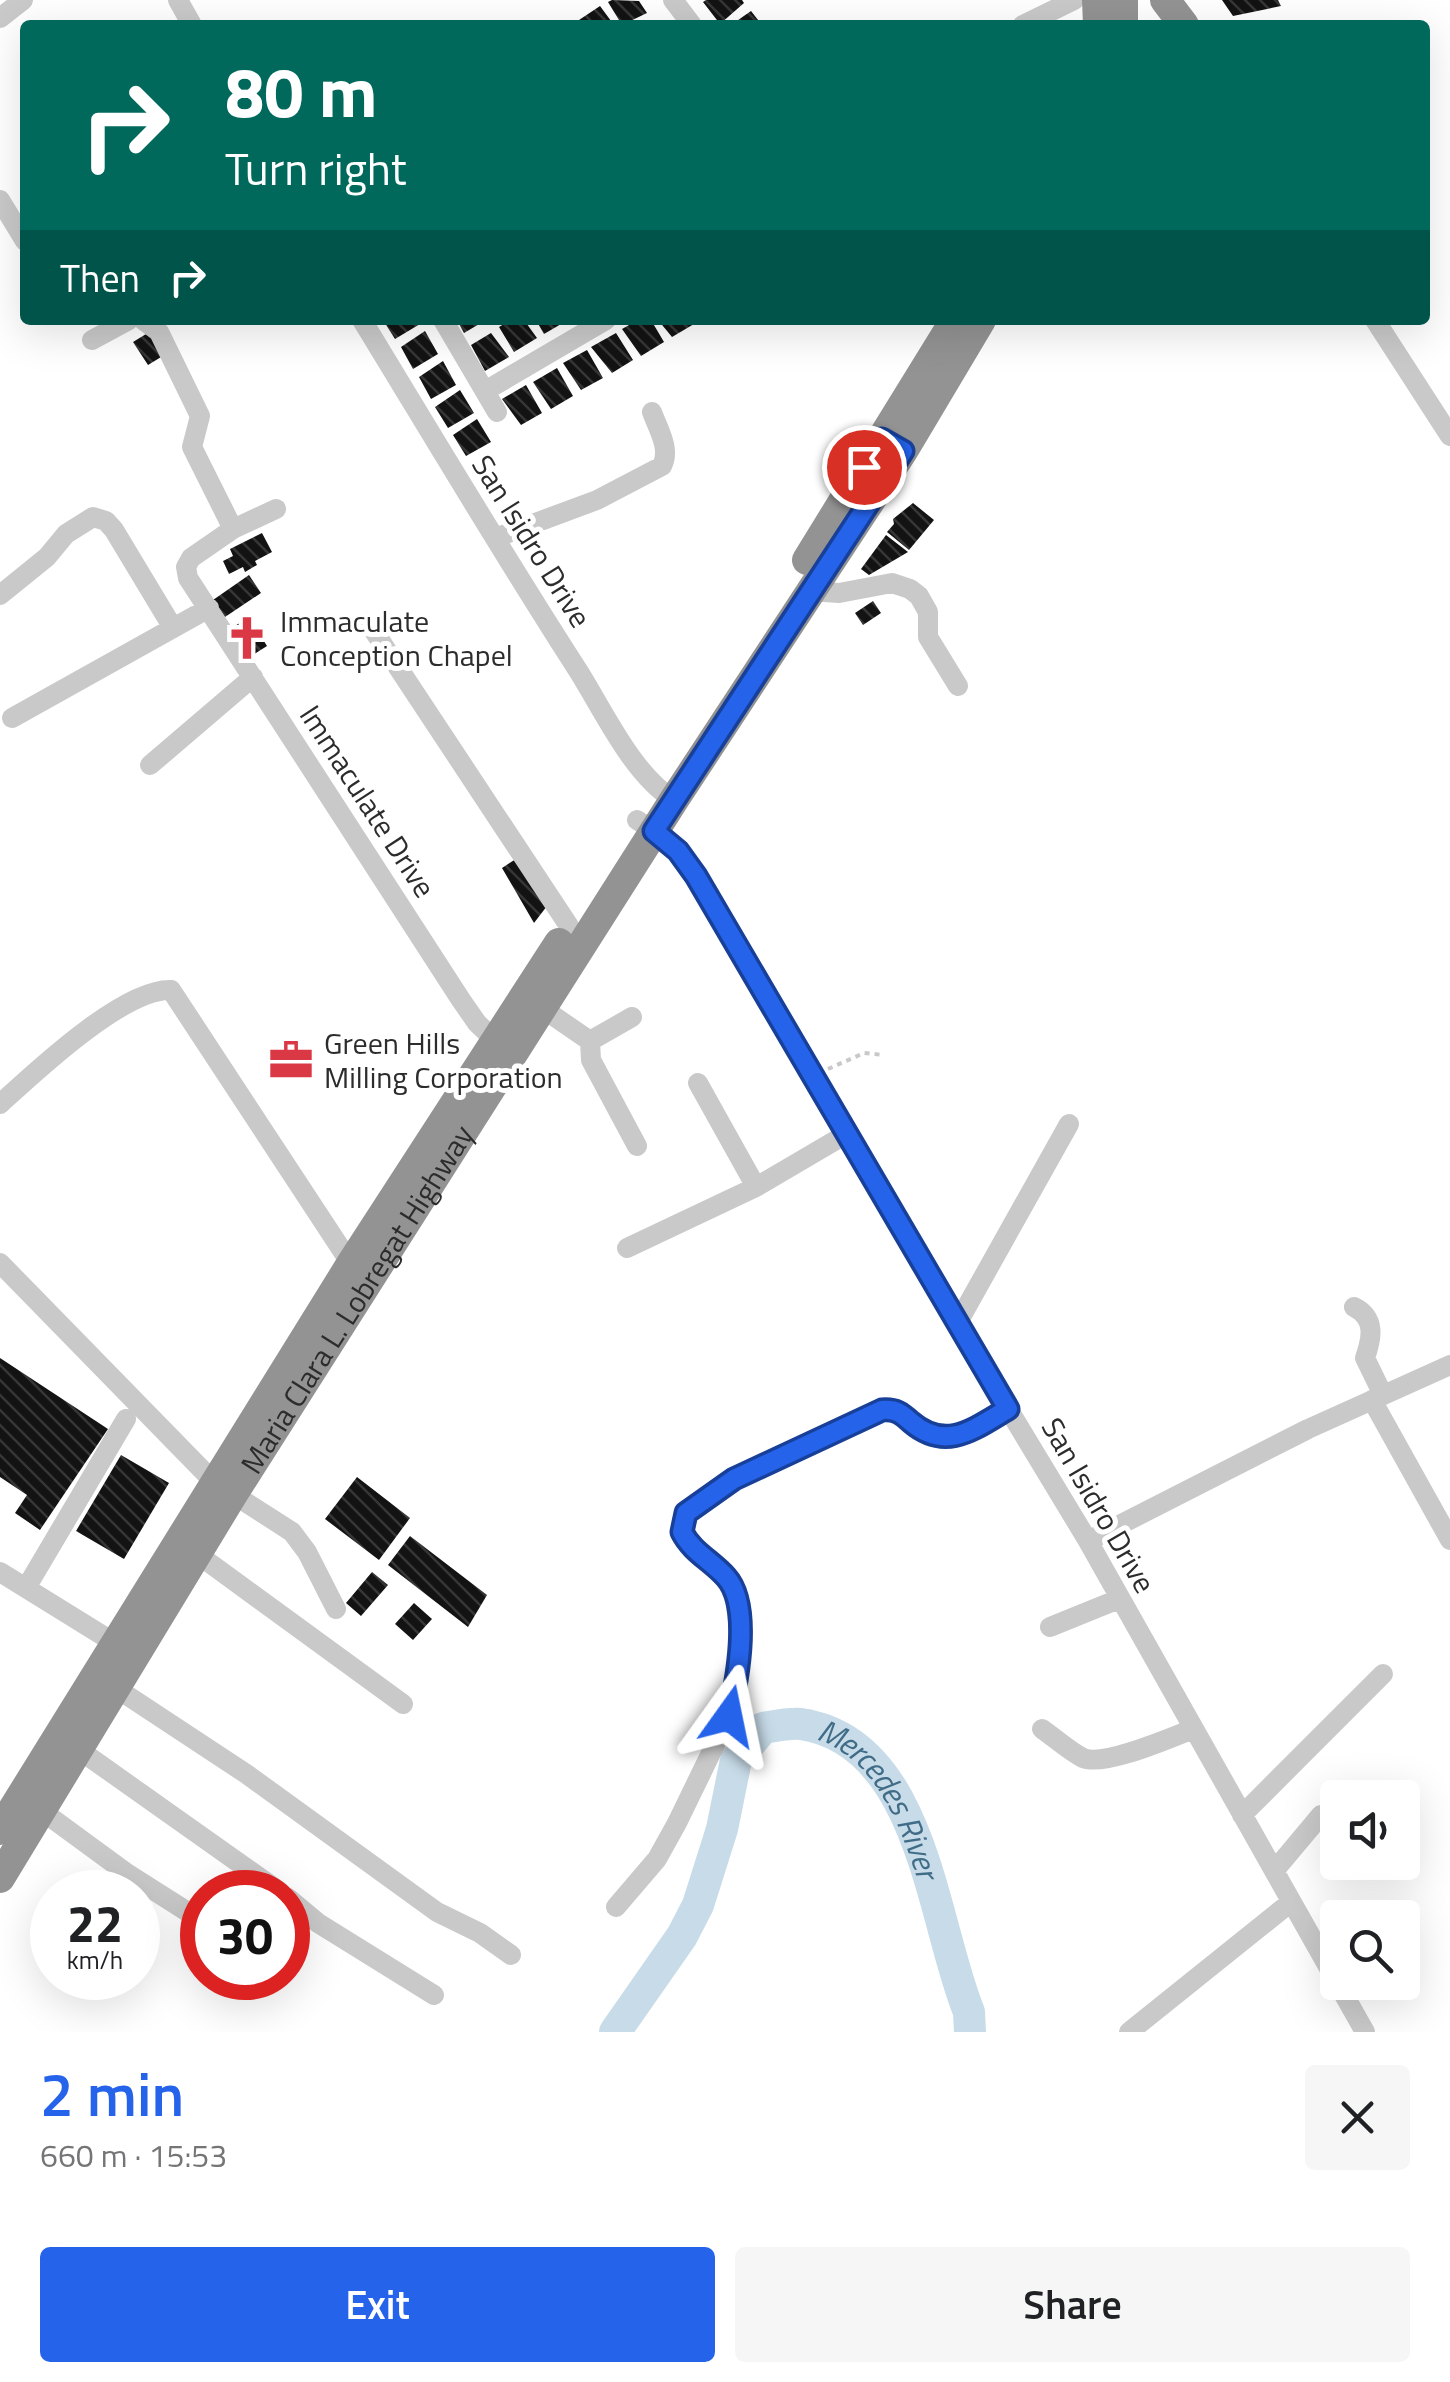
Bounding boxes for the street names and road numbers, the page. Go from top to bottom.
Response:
street label: San Isidro Drive [461,446,603,636]
street label: Immaculate Drive [288,696,448,906]
street label: Maria Clara L. Lobregat Highway [229,1116,485,1483]
street label: San Isidro Drive [1030,1409,1168,1601]

